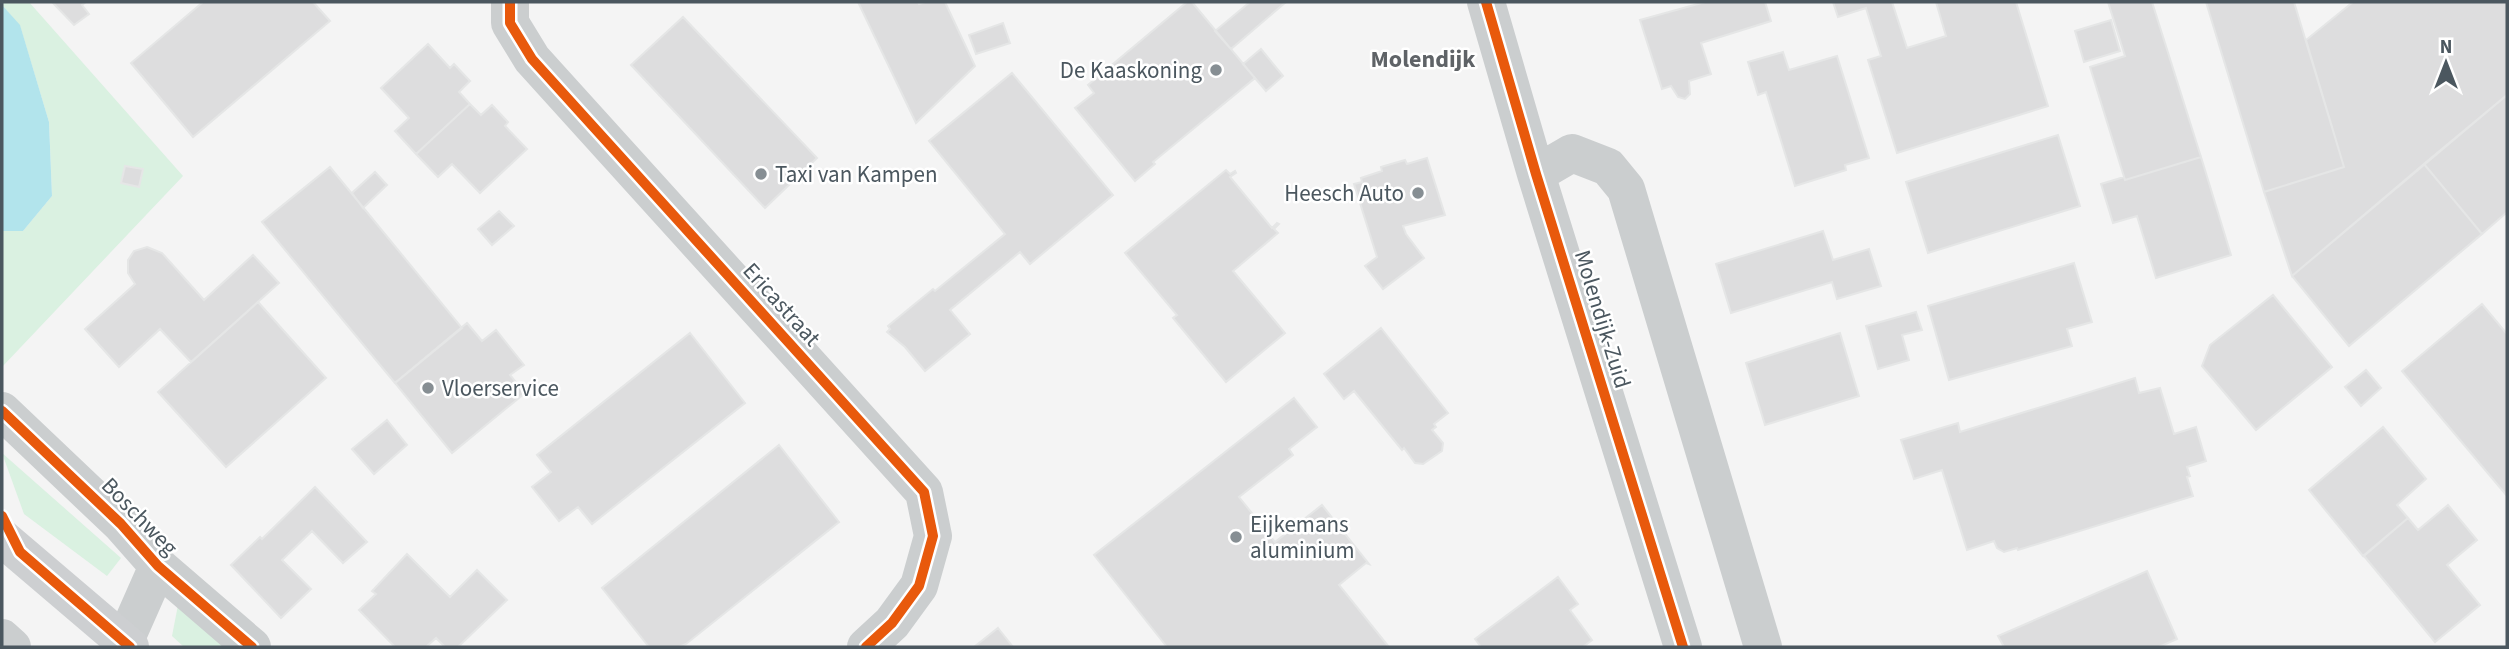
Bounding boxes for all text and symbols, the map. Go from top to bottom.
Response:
north arrow [2411,28,2481,98]
text: N [2440,34,2452,61]
district label: Molendijk [1371,42,1476,77]
place label: De Kaaskoning [1060,54,1202,87]
marker: De Kaaskoning [1208,62,1224,78]
place label: Taxi van Kampen [775,158,938,191]
marker: Taxi van Kampen [753,166,769,182]
place label: Heesch Auto [1284,177,1404,210]
marker: Heesch Auto [1410,185,1426,201]
street label: Molendijk-Zuid [1566,246,1639,392]
street label: Ericastraat [735,255,828,354]
place label: Vloerservice [442,372,559,405]
marker: Vloerservice [420,380,436,396]
street label: Boschweg [94,470,186,563]
place label: Eijkemans aluminium [1250,508,1355,567]
marker: Eijkemans aluminium [1228,529,1244,545]

